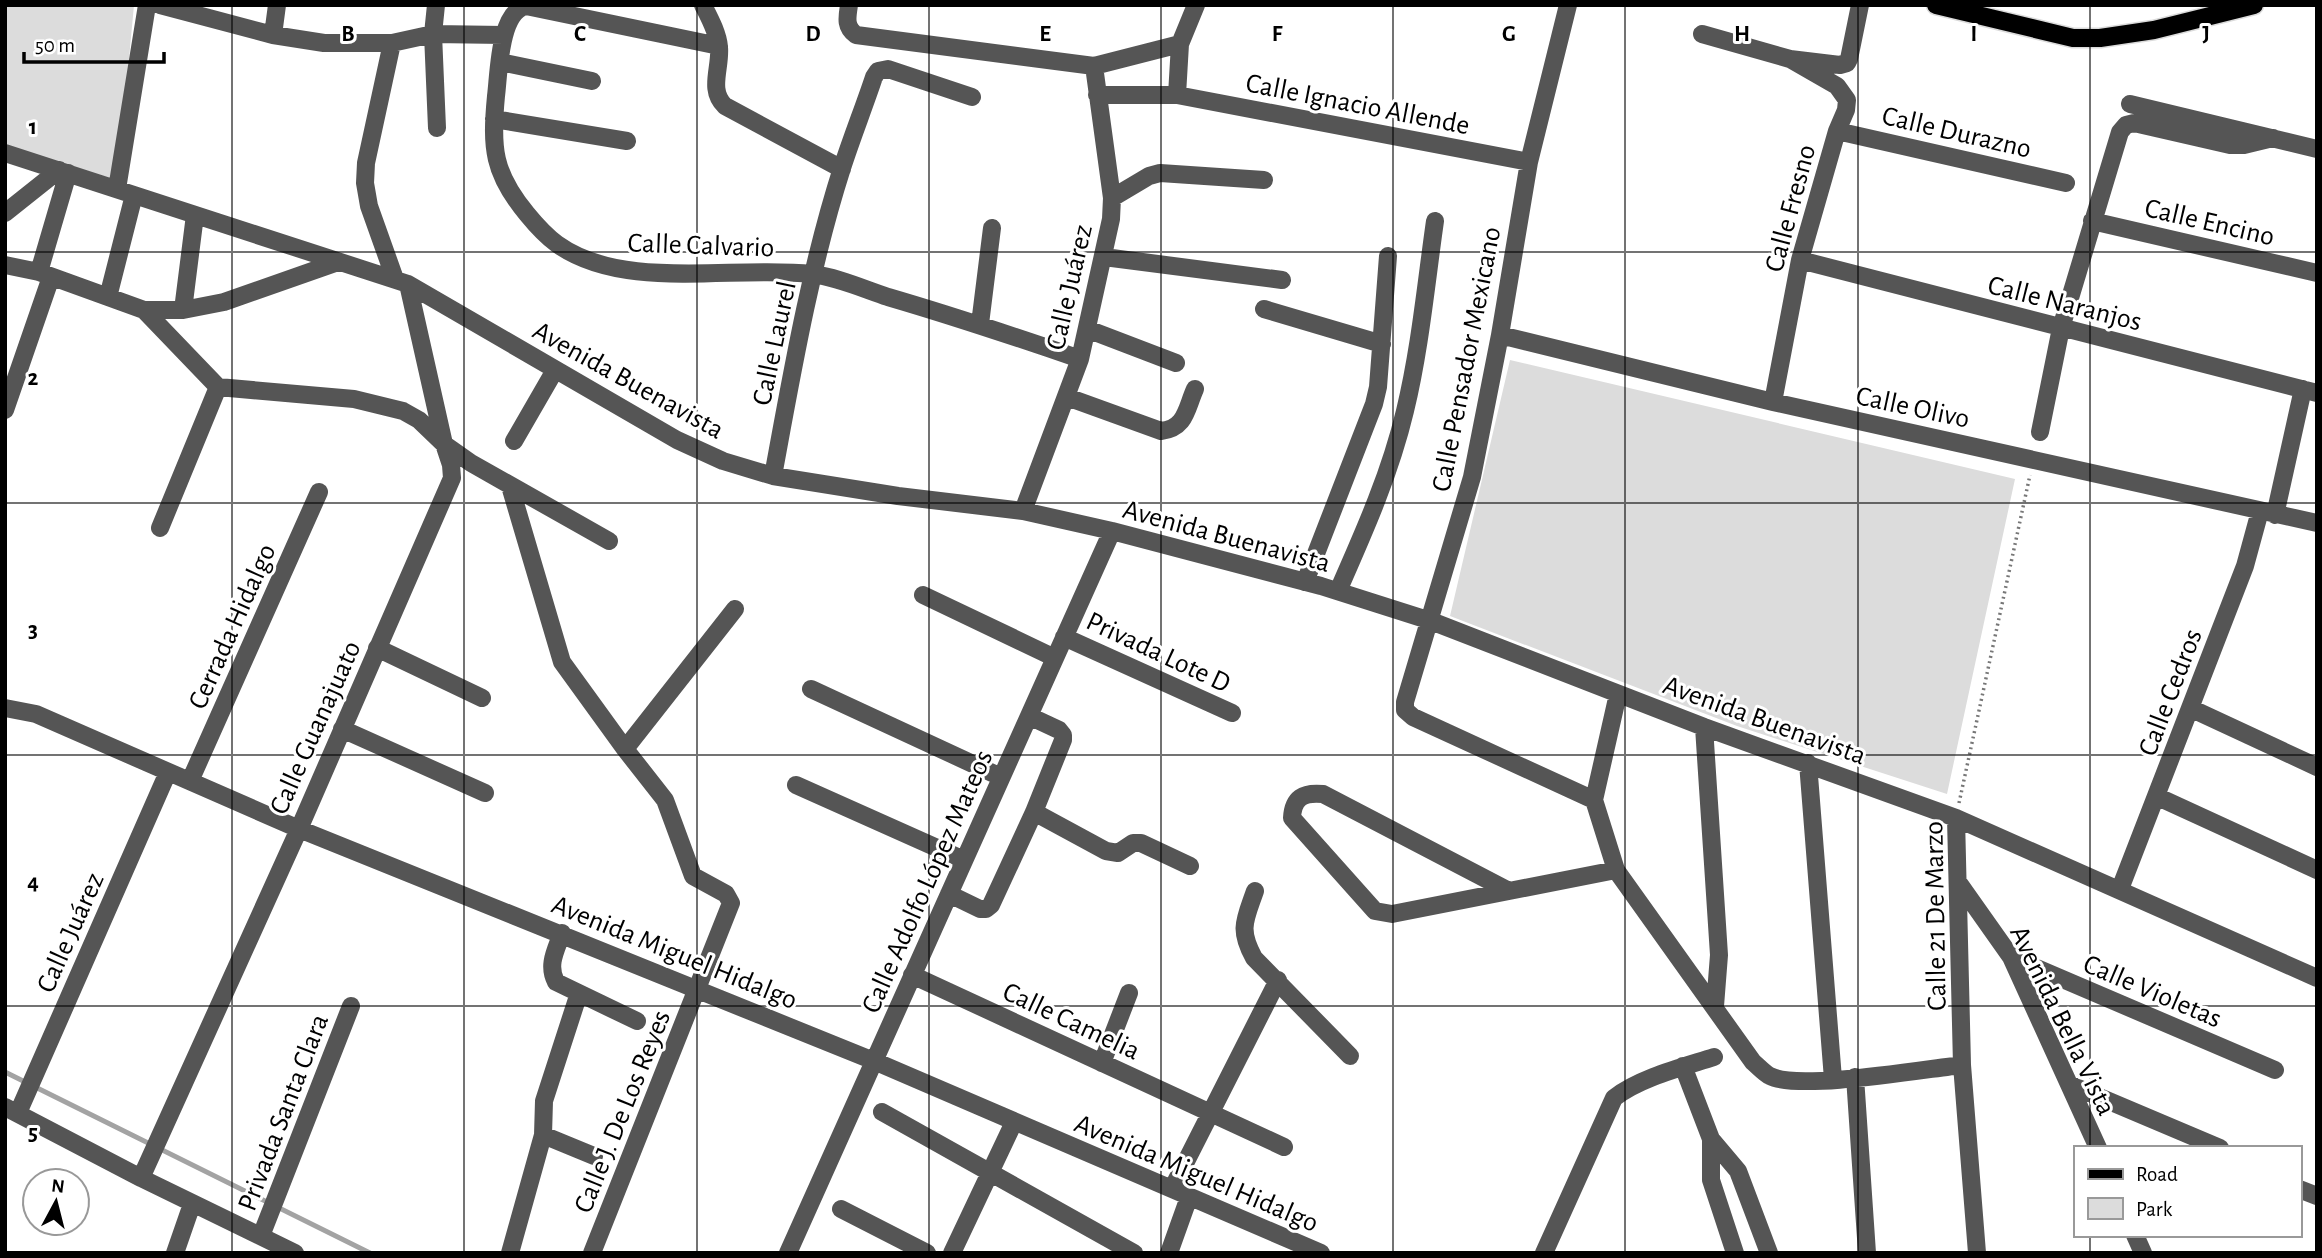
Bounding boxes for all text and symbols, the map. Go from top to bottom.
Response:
scale bar [24,21,164,65]
text: B [341,23,355,46]
text: C [574,23,586,46]
text: D [805,23,821,46]
text: E [1039,23,1051,46]
text: F [1272,23,1283,46]
text: G [1502,23,1516,46]
text: H [1734,23,1750,46]
text: I [1971,23,1977,46]
text: J [2202,23,2210,46]
text: 50 m [35,35,75,56]
street label: Calle Ignacio Allende [1243,70,1472,140]
street label: Calle Durazno [1879,102,2034,164]
text: 1 [29,116,37,139]
street label: Calle Fresno [1761,142,1821,275]
street label: Calle Encino [2142,194,2277,251]
street label: Calle Juárez [1042,222,1098,353]
street label: Calle Pensador Mexicano [1428,225,1506,494]
street label: Calle Calvario [627,229,775,263]
street label: Calle Naranjos [1985,271,2144,337]
street label: Calle Laurel [748,279,802,408]
street label: Avenida Buenavista [528,317,728,445]
text: 2 [28,367,39,390]
street label: Calle Olivo [1853,382,1972,434]
street label: Avenida Buenavista [1120,496,1333,578]
street label: Cerrada Hidalgo [184,540,282,714]
street label: Privada Lote D [1082,607,1235,698]
text: 3 [28,619,38,642]
street label: Calle Cedros [2134,625,2208,760]
street label: Calle Guanajuato [265,637,367,819]
street label: Avenida Buenavista [1659,671,1869,771]
street label: Calle Adolfo López Mateos [857,746,999,1018]
street label: Calle 21 De Marzo [1920,821,1952,1011]
street label: Calle Juárez [32,869,110,997]
text: 4 [27,871,39,894]
street label: Avenida Miguel Hidalgo [547,891,801,1015]
street label: Avenida Bella Vista [2004,922,2120,1120]
street label: Calle Violetas [2079,950,2225,1033]
street label: Calle Camelia [998,978,1144,1066]
street label: Calle J. De Los Reyes [569,1007,676,1217]
street label: Privada Santa Clara [233,1010,334,1215]
street label: Avenida Miguel Hidalgo [1070,1110,1322,1238]
text: 5 [28,1122,38,1145]
legend [2074,1146,2301,1237]
text: Road [2136,1164,2178,1185]
north arrow [21,1167,91,1237]
text: N [50,1176,66,1197]
text: Park [2136,1199,2173,1220]

